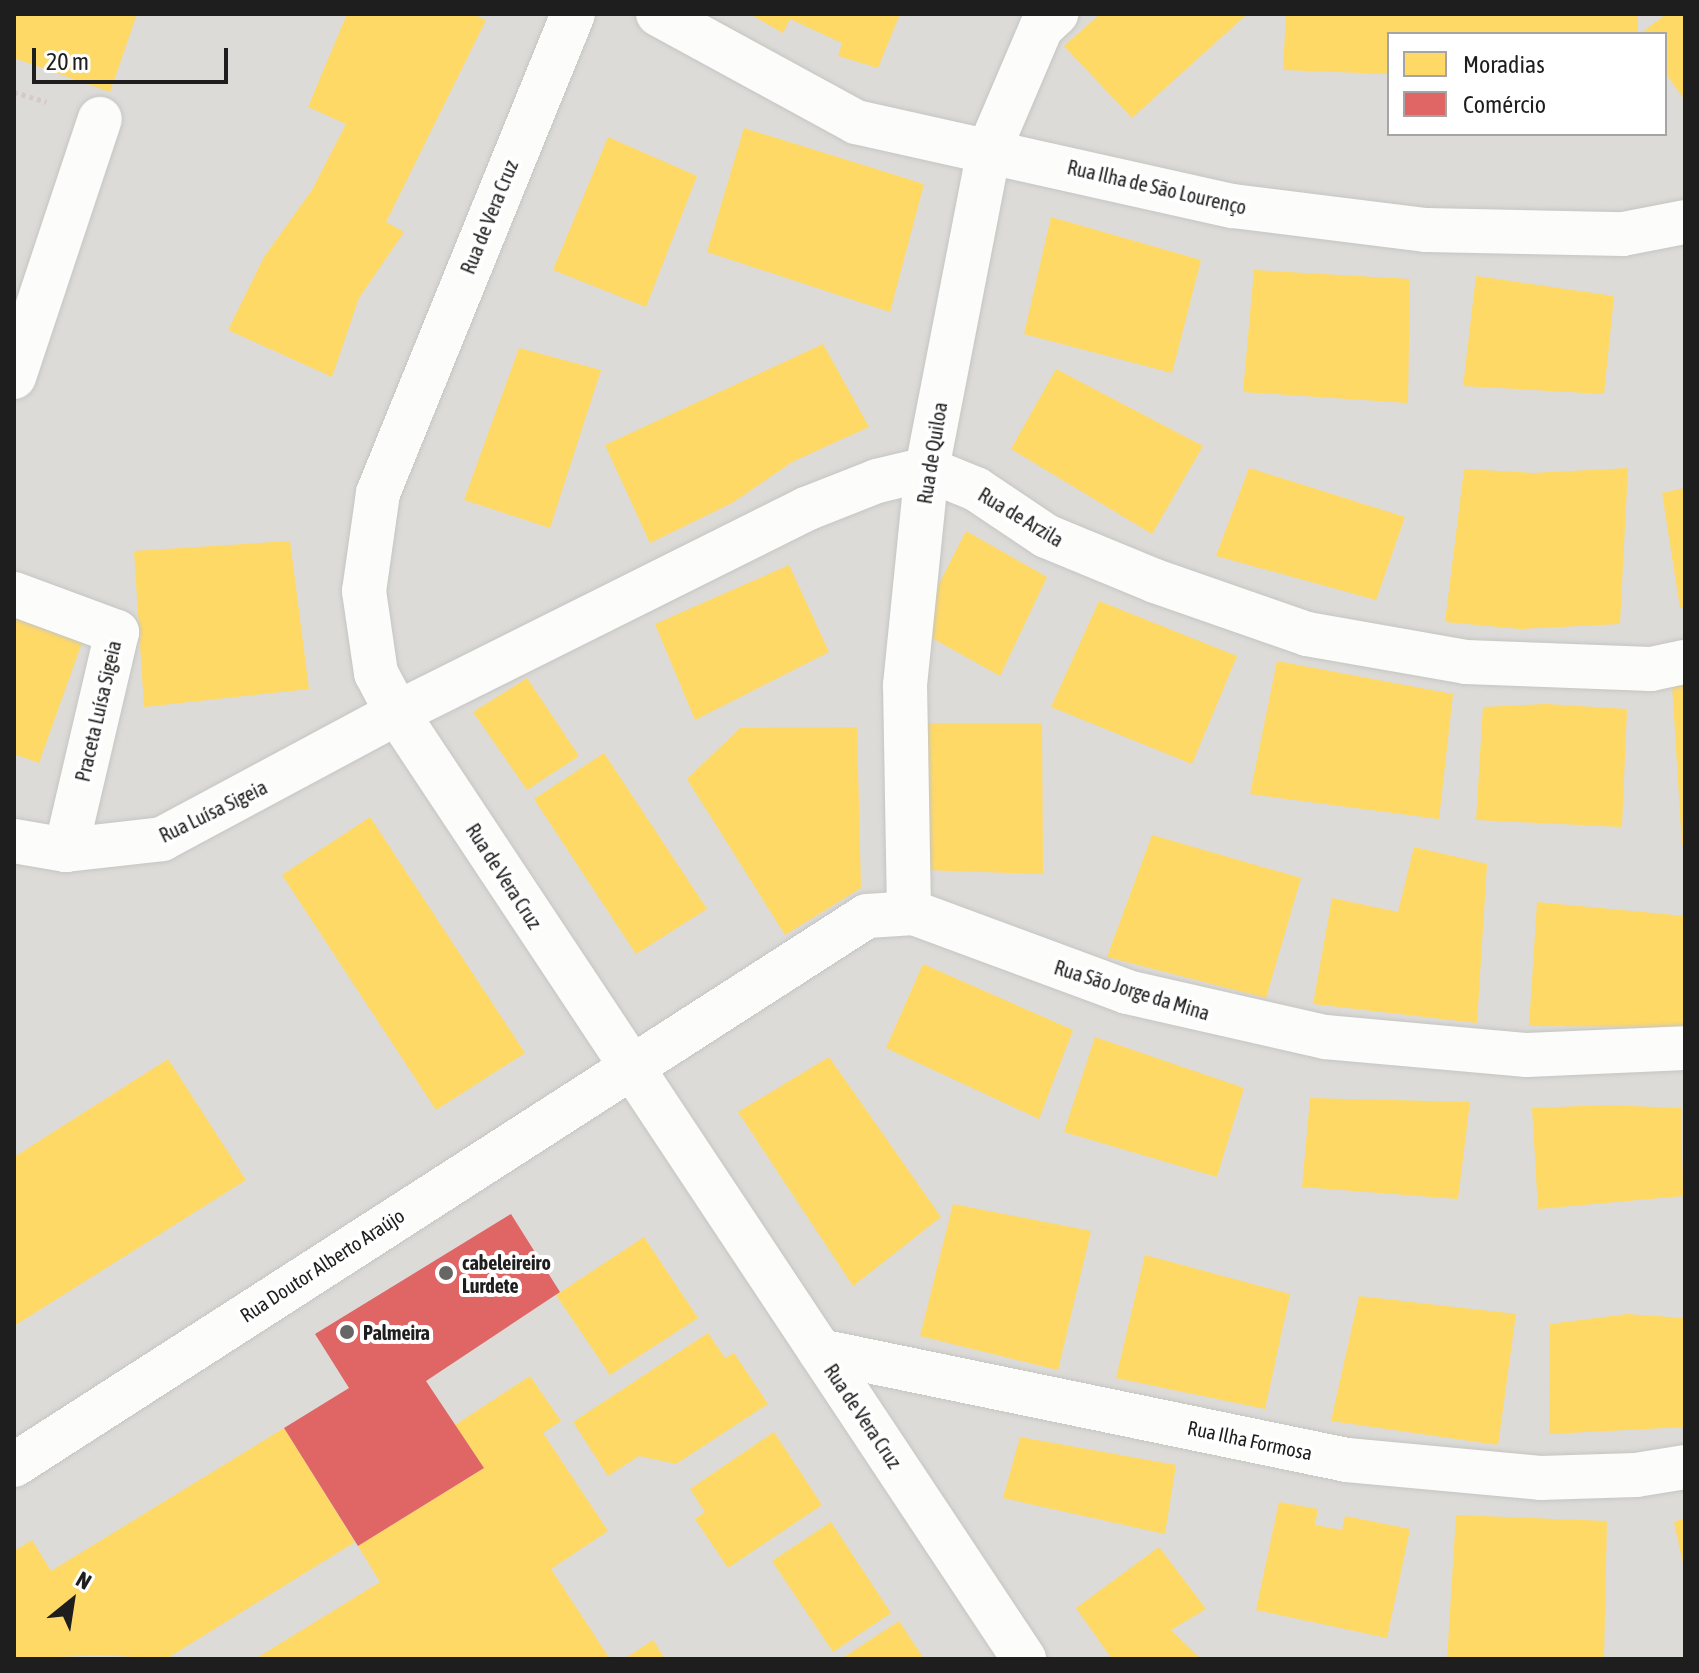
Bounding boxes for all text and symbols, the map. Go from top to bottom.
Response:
scale bar [36,32,232,82]
legend [1387,32,1667,136]
text: 20 m [46,48,89,75]
text: Moradias [1463,51,1545,78]
text: Comércio [1463,91,1546,118]
street label: Rua Ilha de São Lourenço [1065,155,1249,219]
street label: Rua de Vera Cruz [455,157,523,277]
street label: Rua de Quiloa [912,400,952,506]
street label: Rua de Arzila [974,482,1068,552]
street label: Praceta Luísa Sigeia [70,638,126,784]
street label: Rua Luísa Sigeia [155,775,271,847]
street label: Rua de Vera Cruz [461,819,547,933]
street label: Rua São Jorge da Mina [1051,955,1213,1025]
street label: Rua Doutor Alberto Araújo [235,1203,409,1327]
place label: cabeleireiro Lurdete [462,1250,551,1297]
marker: cabeleireiro Lurdete [437,1264,455,1282]
place label: Palmeira [363,1320,430,1344]
marker: Palmeira [338,1323,356,1341]
street label: Rua de Vera Cruz [819,1359,907,1473]
street label: Rua Ilha Formosa [1185,1415,1315,1465]
north arrow [32,1561,112,1641]
text: N [72,1566,96,1595]

